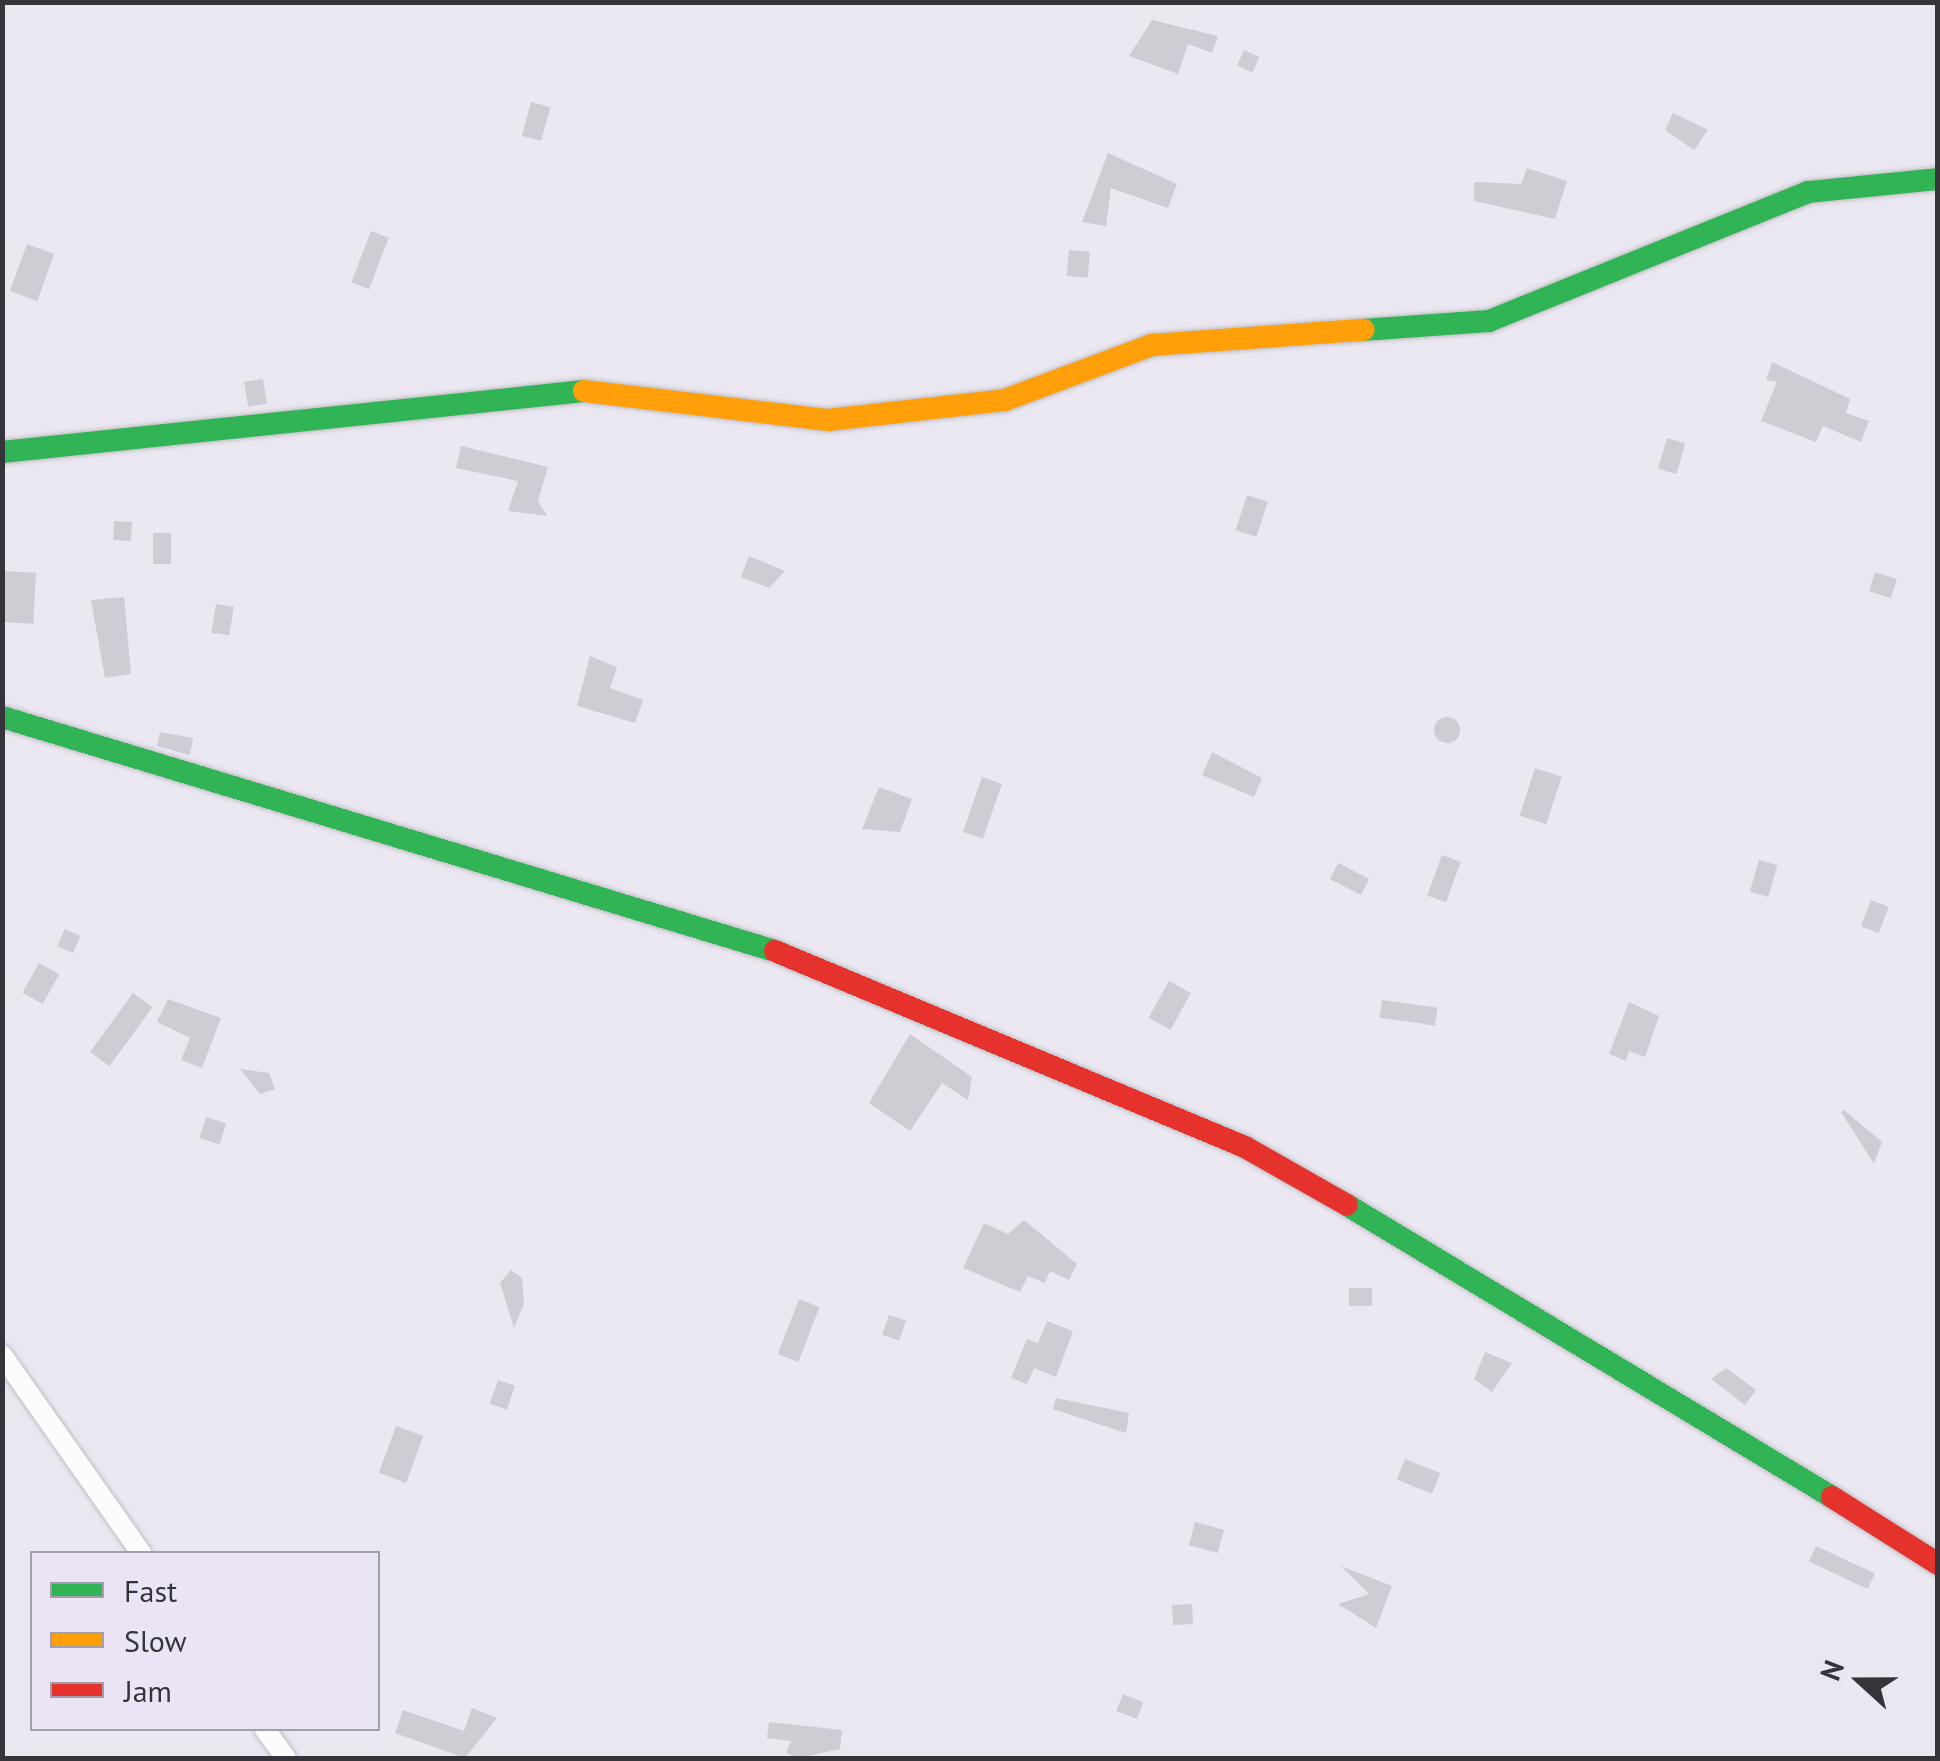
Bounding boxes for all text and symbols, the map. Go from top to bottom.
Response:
legend [30,1551,380,1731]
text: Fast [124,1571,177,1610]
text: Slow [124,1621,187,1660]
north arrow [1810,1631,1910,1731]
text: N [1811,1655,1852,1685]
text: Jam [124,1671,172,1710]

